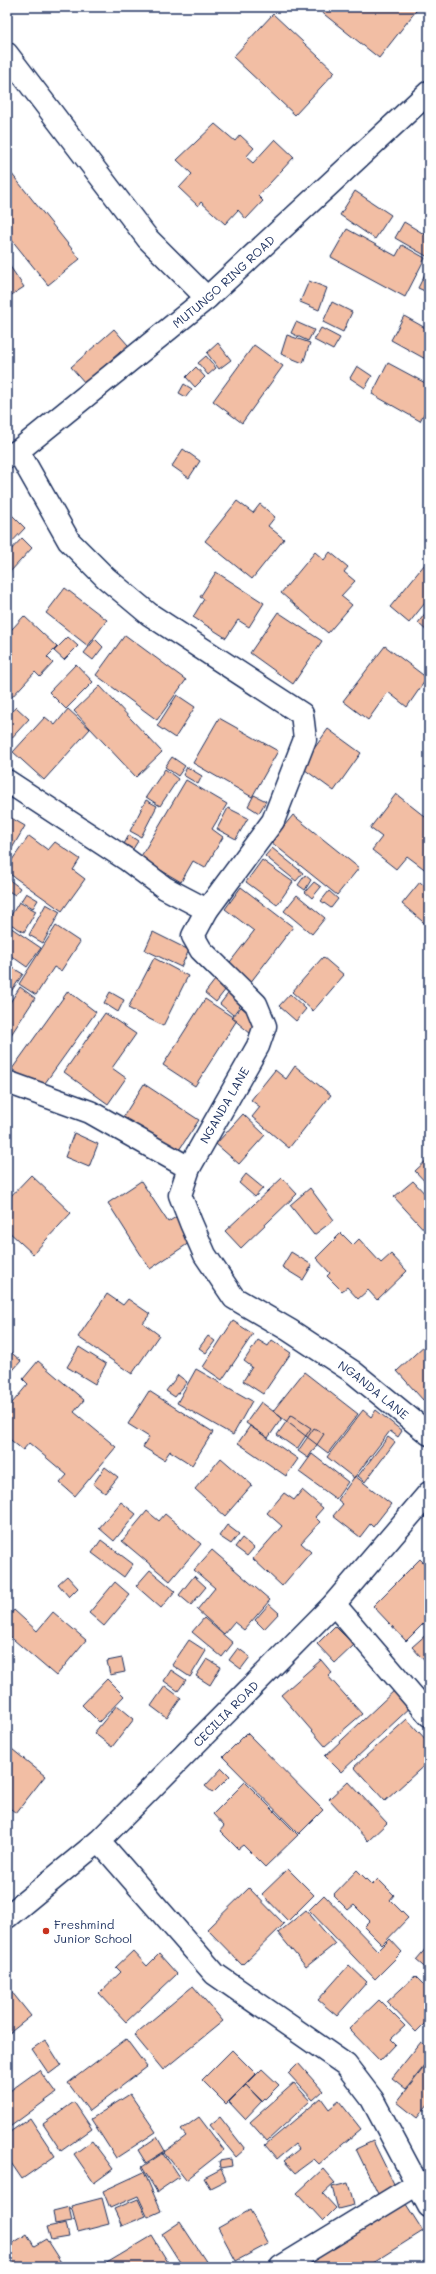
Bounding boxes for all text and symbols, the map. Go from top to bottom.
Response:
street label: MUTUNGO RING ROAD [169,231,278,331]
street label: NGANDA LANE [196,1064,252,1146]
street label: NGANDA LANE [335,1357,412,1422]
street label: CECILIA ROAD [189,1677,262,1750]
place label: Freshmind Junior School [54,1916,132,1946]
marker: Freshmind Junior School [41,1926,51,1936]

